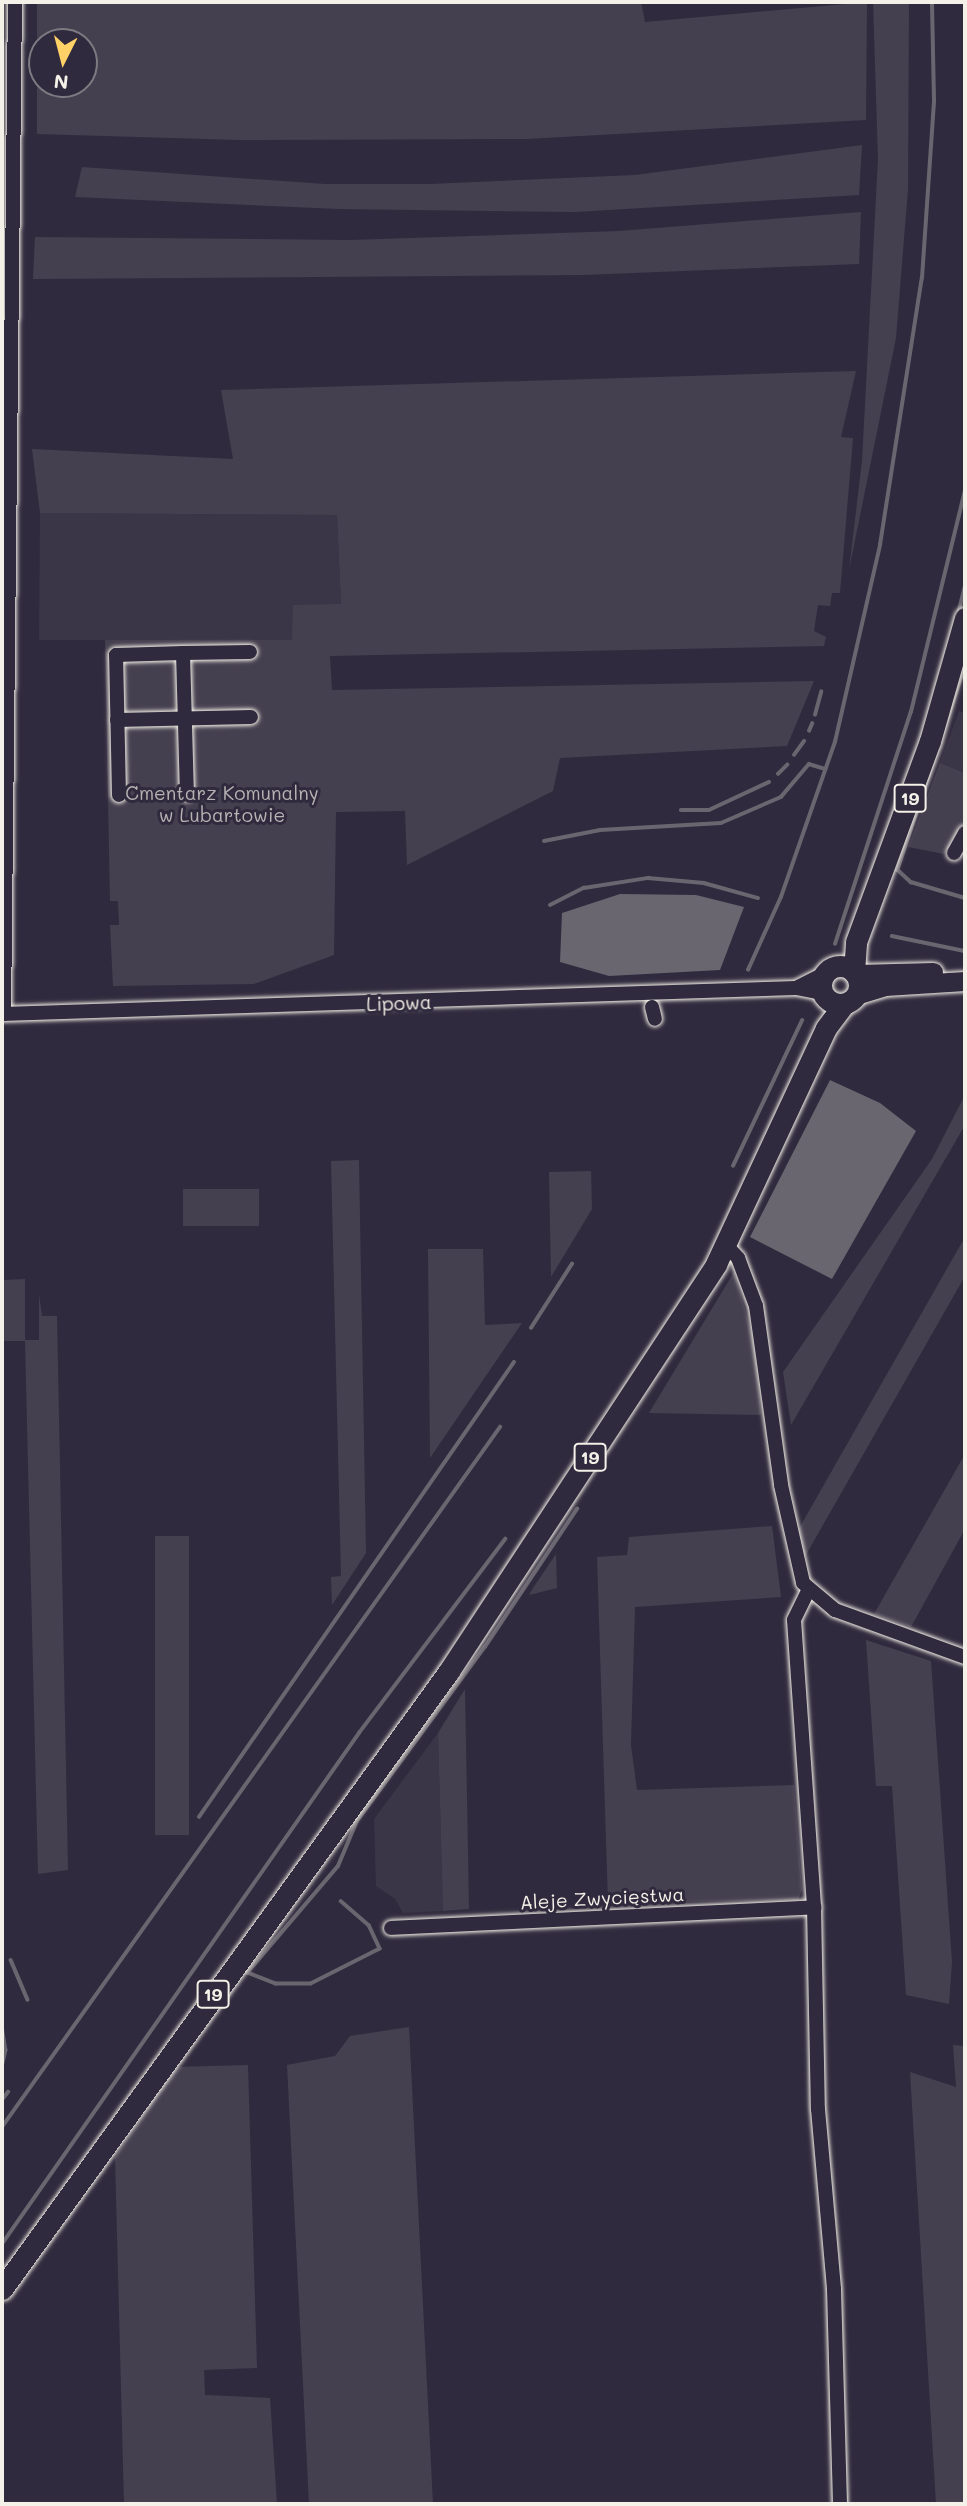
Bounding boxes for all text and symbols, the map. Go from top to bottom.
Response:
north arrow [28,28,98,98]
text: N [52,69,69,96]
park label: Cmentarz Komunalny w Lubartowie [125,782,319,826]
road number: 19 [892,784,928,812]
street label: Lipowa [366,990,432,1016]
road number: 19 [572,1442,608,1472]
street label: Aleje Zwycięstwa [519,1882,685,1914]
road number: 19 [196,1980,230,2008]

